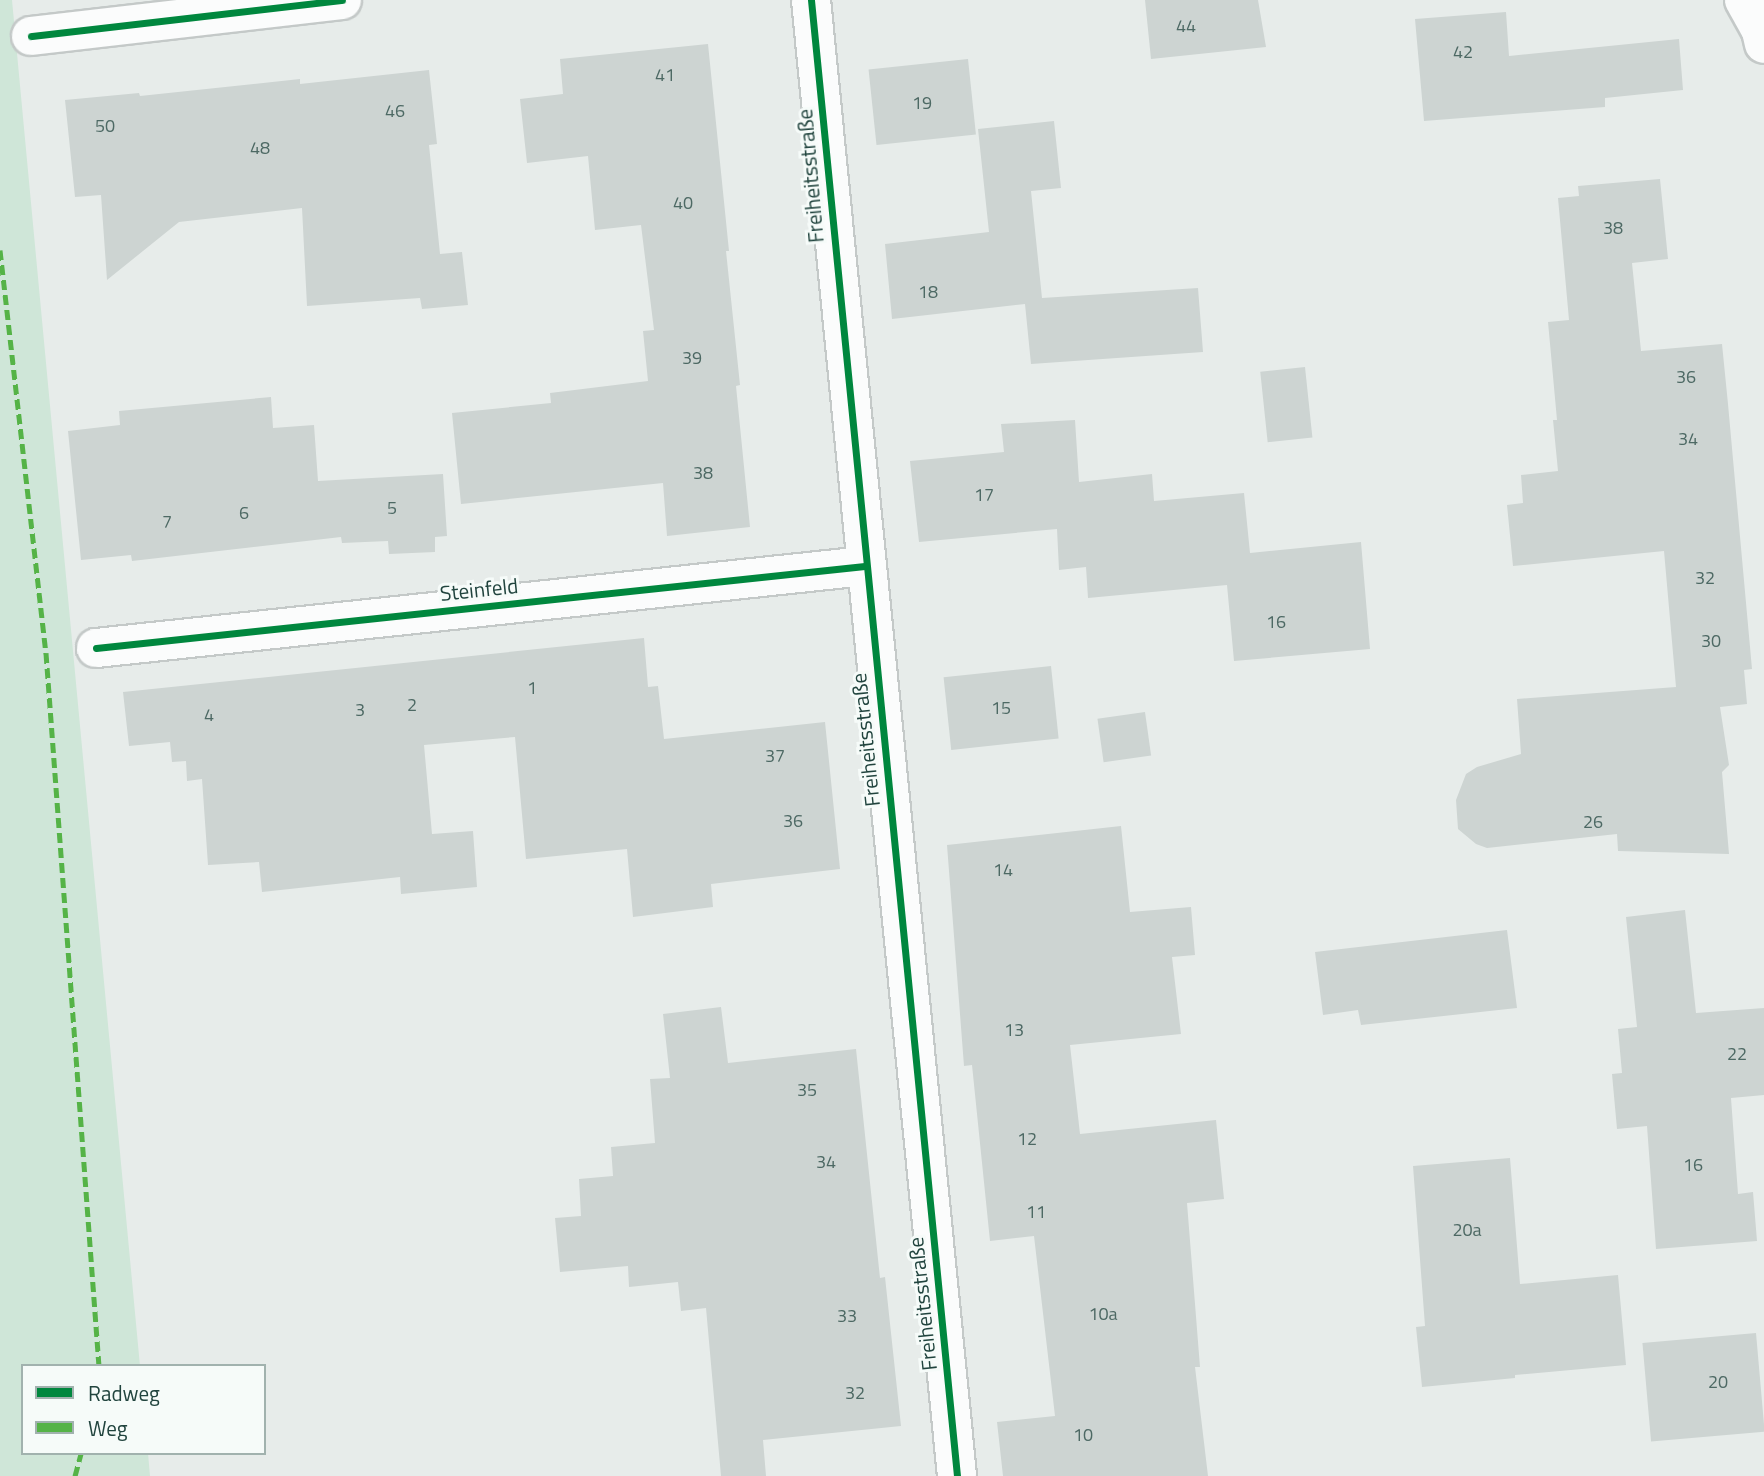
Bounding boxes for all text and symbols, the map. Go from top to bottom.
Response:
house number: 44 [1176,15,1196,37]
house number: 42 [1453,41,1473,63]
house number: 41 [655,64,675,86]
house number: 19 [912,92,932,114]
house number: 46 [385,100,405,122]
street label: Freiheitsstraße [792,108,828,244]
house number: 50 [95,115,115,137]
house number: 48 [250,137,270,159]
house number: 40 [673,192,693,214]
house number: 38 [1603,217,1623,239]
house number: 18 [918,281,938,303]
house number: 39 [682,347,702,369]
house number: 36 [1676,366,1696,388]
house number: 34 [1678,428,1698,450]
house number: 38 [693,462,713,484]
house number: 17 [974,484,994,506]
house number: 5 [387,497,397,519]
house number: 6 [239,502,249,524]
house number: 7 [162,511,172,533]
house number: 32 [1695,567,1715,589]
street label: Steinfeld [439,572,519,606]
house number: 16 [1266,611,1286,633]
house number: 30 [1701,630,1721,652]
street label: Freiheitsstraße [845,672,885,808]
house number: 1 [527,677,537,699]
house number: 2 [407,694,417,716]
house number: 15 [991,697,1011,719]
house number: 3 [355,699,365,721]
house number: 4 [204,704,214,726]
house number: 37 [765,745,785,767]
house number: 36 [783,810,803,832]
house number: 26 [1583,811,1603,833]
house number: 14 [993,859,1013,881]
house number: 13 [1004,1019,1024,1041]
house number: 22 [1727,1043,1747,1065]
house number: 35 [797,1079,817,1101]
house number: 12 [1017,1128,1037,1150]
house number: 34 [816,1151,836,1173]
house number: 16 [1683,1154,1703,1176]
house number: 11 [1026,1201,1046,1223]
house number: 20a [1452,1219,1482,1241]
street label: Freiheitsstraße [902,1236,942,1372]
house number: 10a [1088,1303,1118,1325]
house number: 33 [837,1305,857,1327]
legend [21,1364,266,1455]
house number: 20 [1708,1371,1728,1393]
text: Radweg [88,1377,160,1409]
house number: 32 [845,1382,865,1404]
text: Weg [88,1412,128,1444]
house number: 10 [1073,1424,1093,1446]

